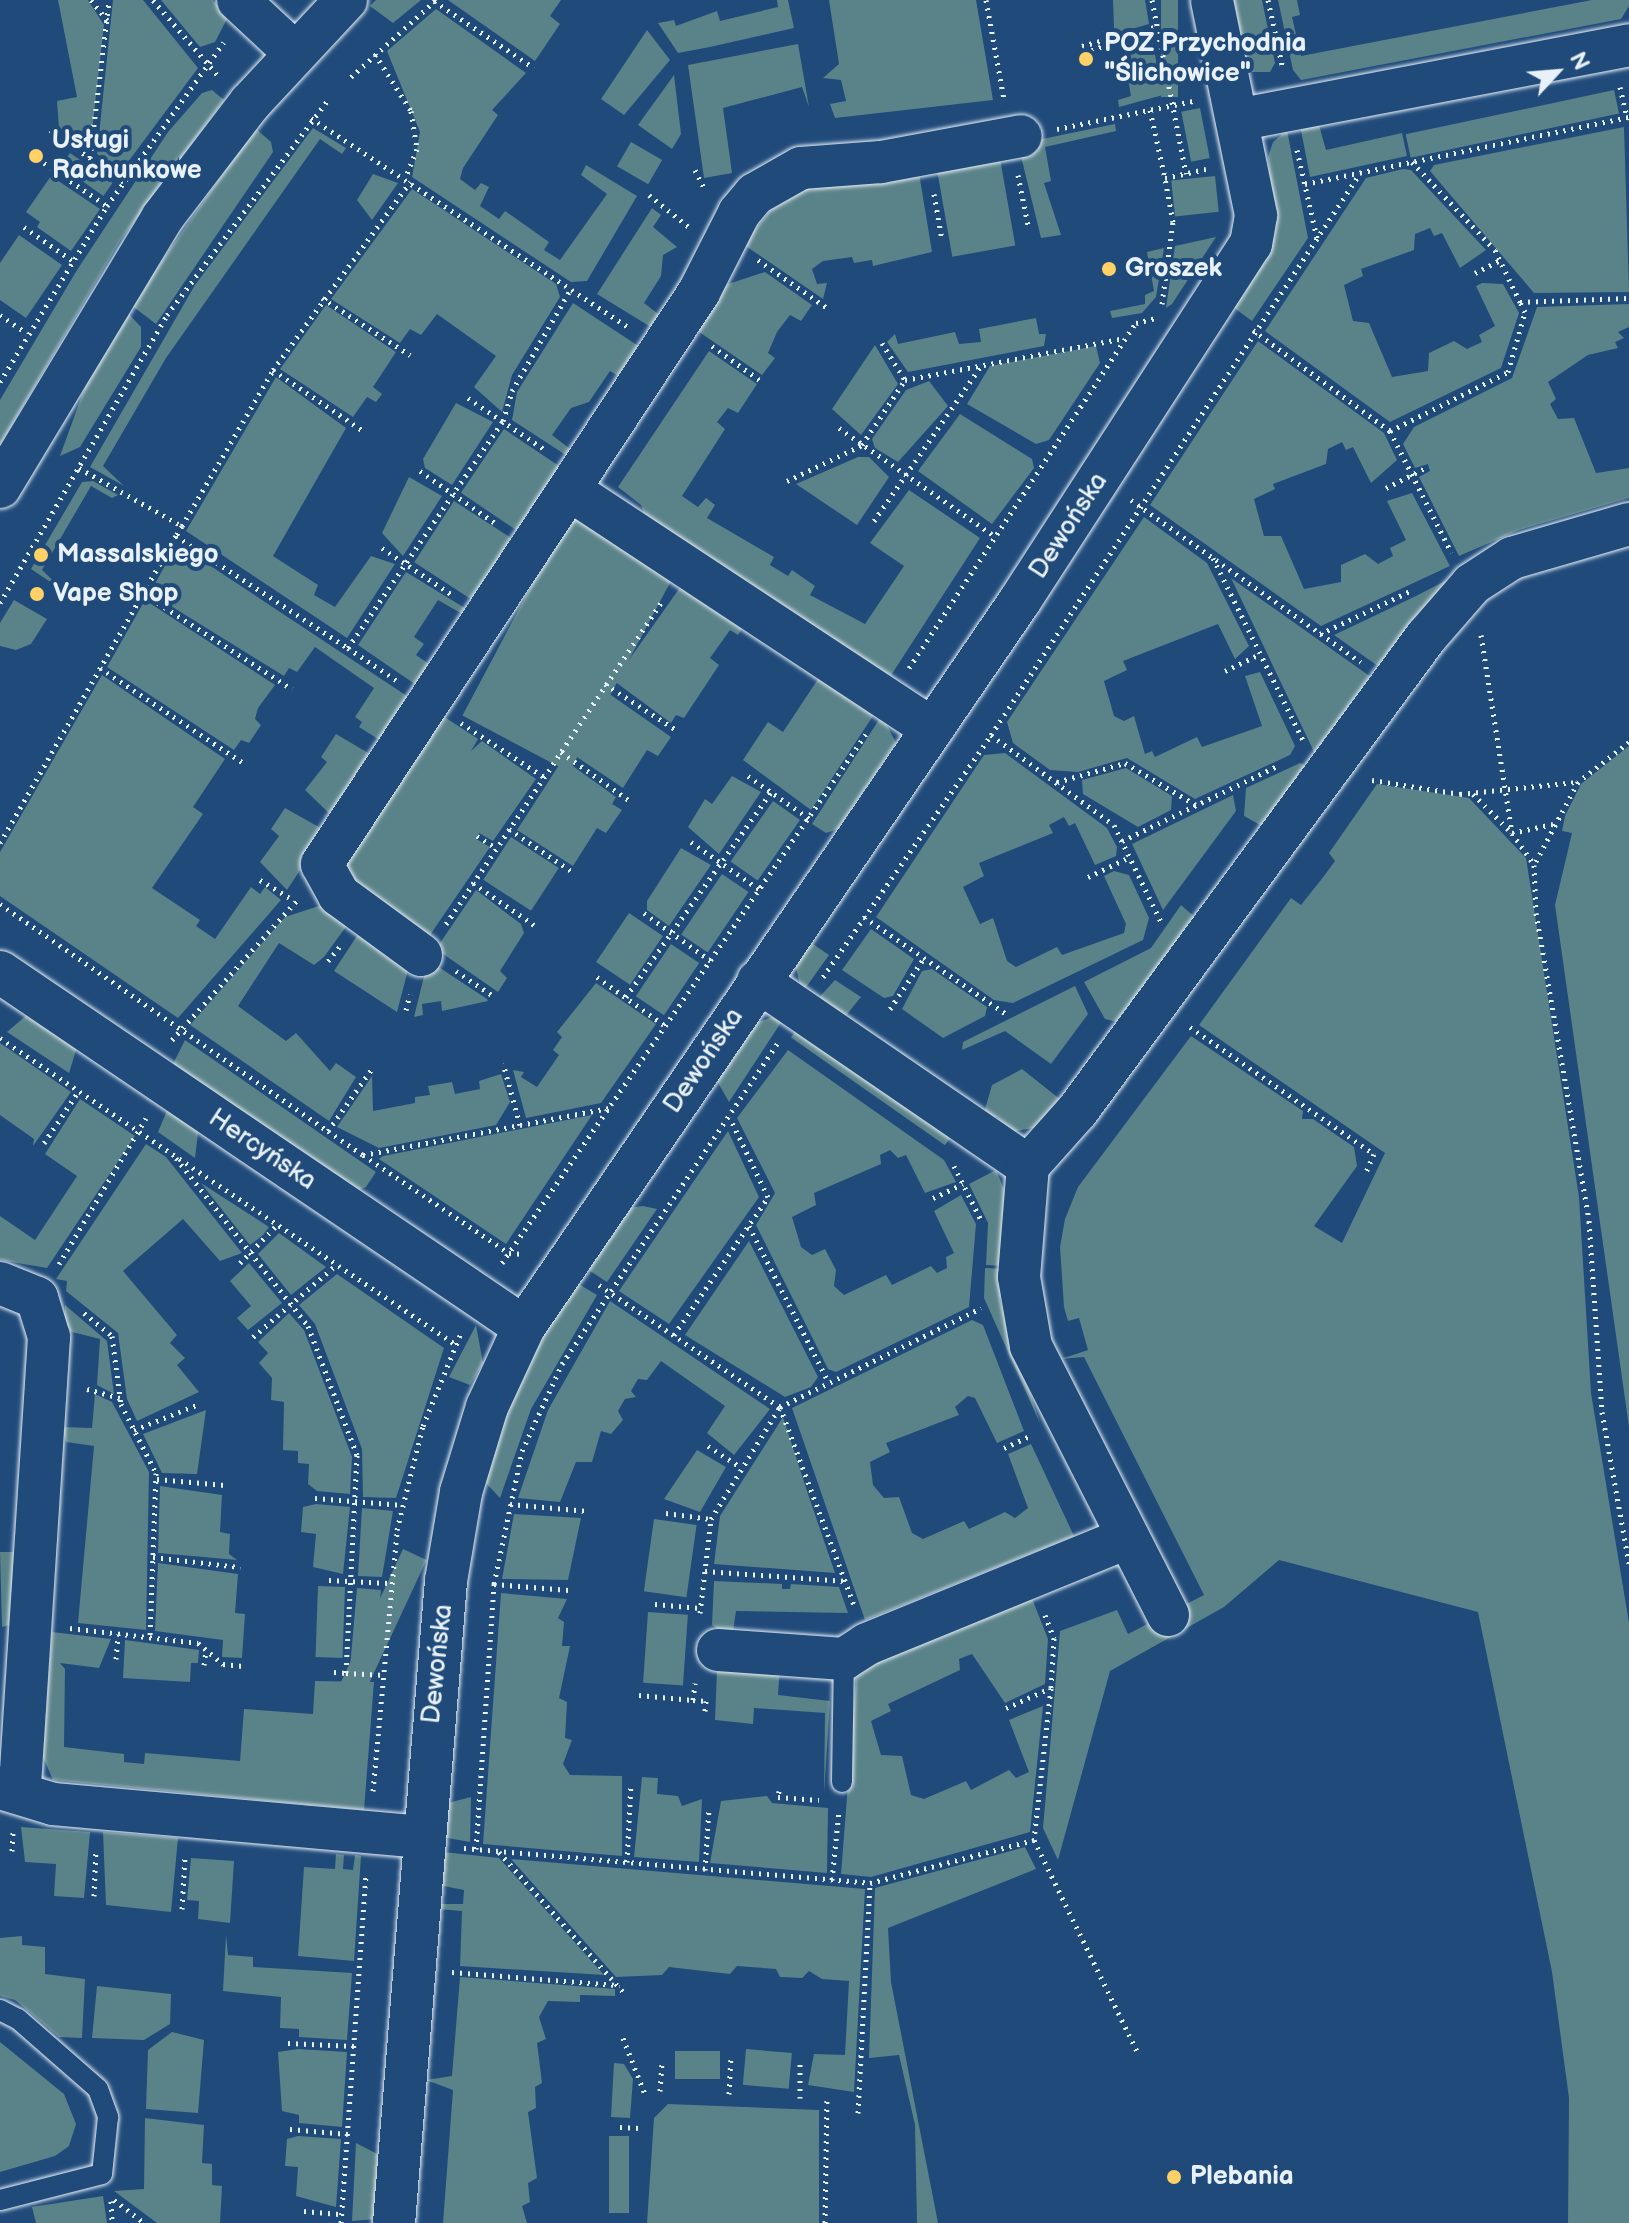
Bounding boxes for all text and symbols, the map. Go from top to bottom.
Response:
place label: POZ Przychodnia "Ślichowice" [1104,28,1307,90]
north arrow [1517,32,1597,112]
marker: POZ Przychodnia "Ślichowice" [1075,48,1097,70]
text: N [1563,48,1595,75]
place label: Usługi Rachunkowe [52,125,202,186]
marker: Usługi Rachunkowe [27,147,45,165]
place label: Groszek [1125,253,1222,285]
marker: Groszek [1100,260,1118,278]
street label: Dewońska [1023,467,1115,585]
place label: Massalskiego [57,539,219,571]
marker: Massalskiego [32,546,50,564]
place label: Vape Shop [53,578,179,610]
marker: Vape Shop [28,585,46,603]
street label: Dewońska [658,1003,750,1119]
street label: Hercyńska [202,1103,322,1197]
street label: Dewońska [416,1603,460,1725]
place label: Plebania [1190,2161,1294,2193]
marker: Plebania [1165,2168,1183,2186]

